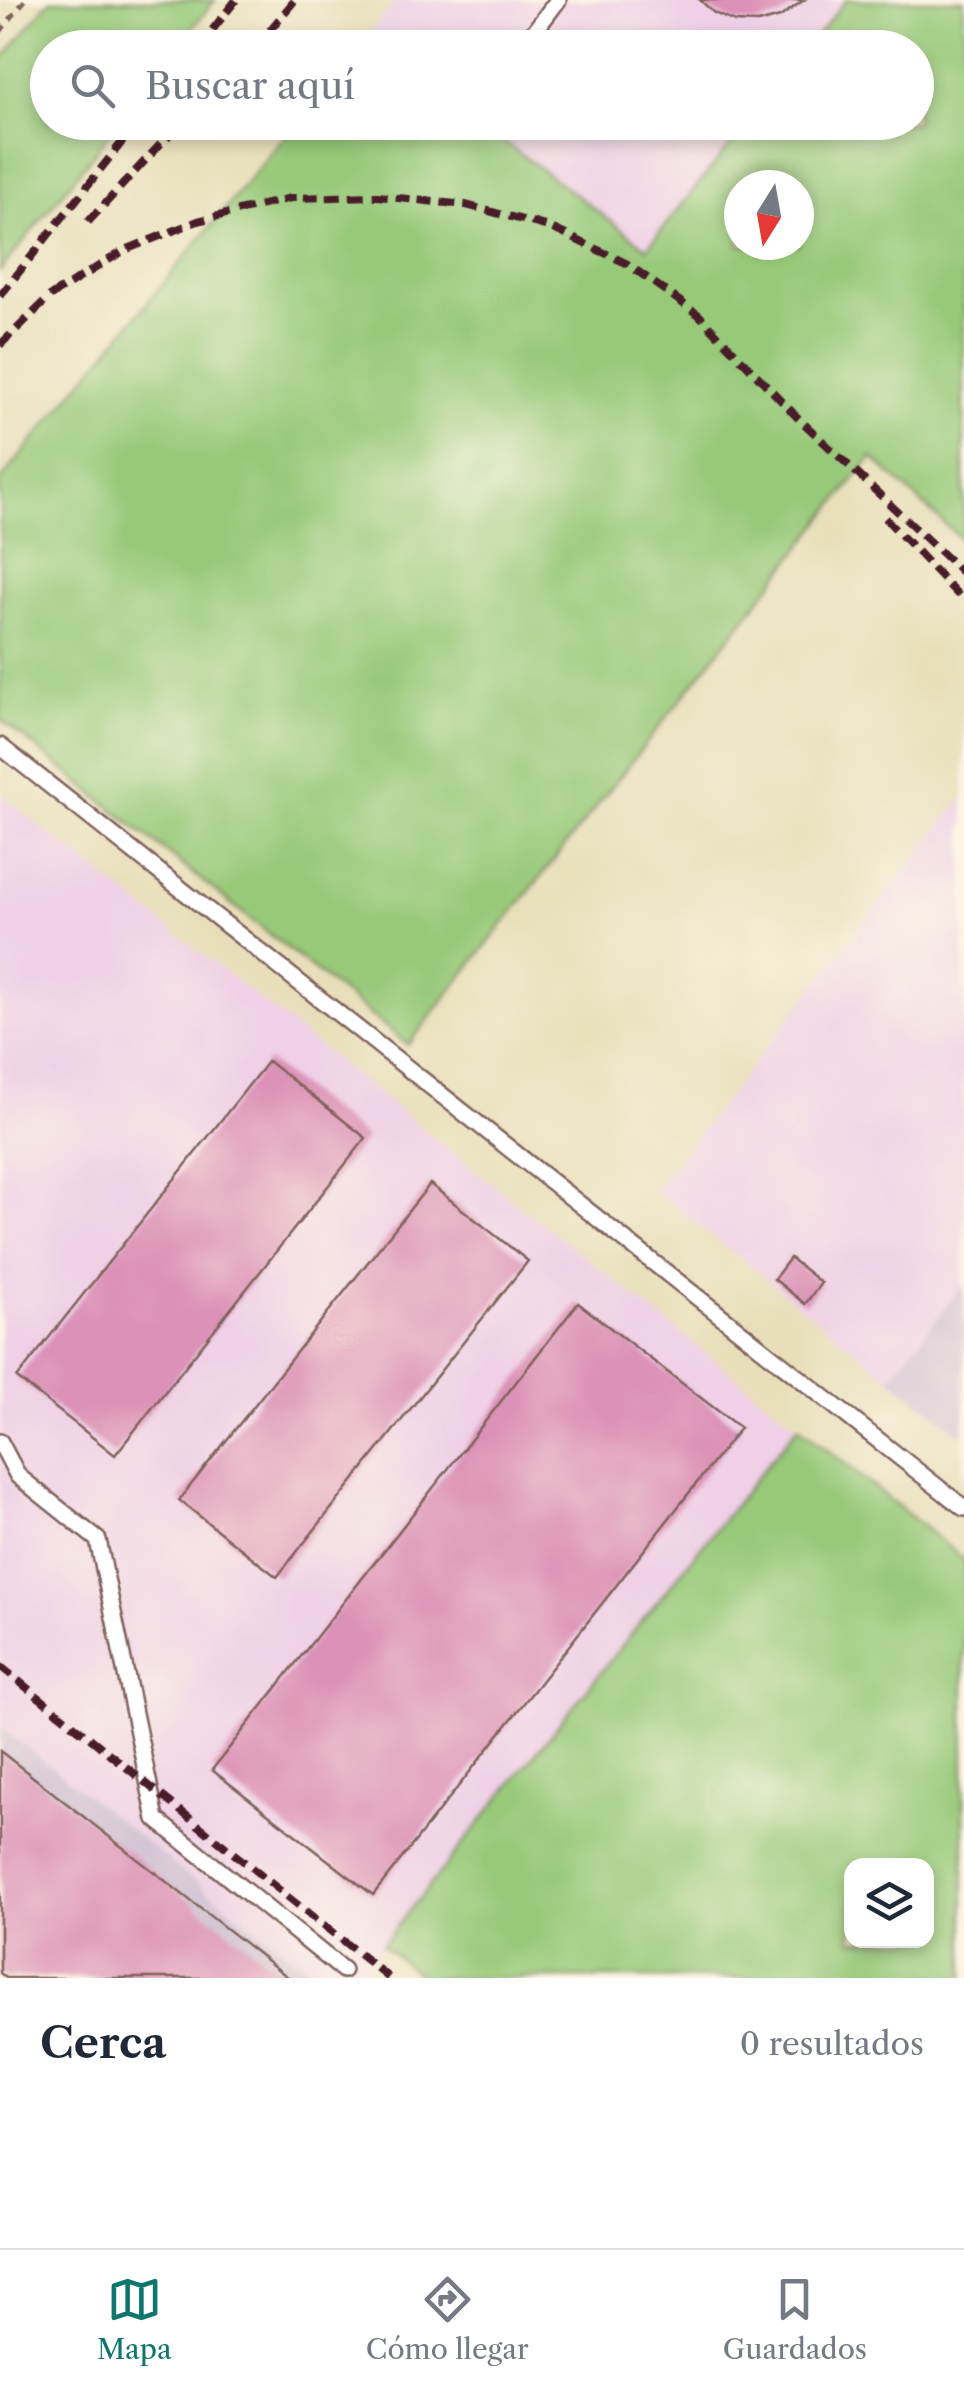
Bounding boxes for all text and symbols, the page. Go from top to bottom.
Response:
search box [30,30,934,140]
icon: search [65,58,120,113]
text: Buscar aquí [145,62,355,109]
north arrow [724,170,814,260]
map controls [844,1858,934,1948]
button: layers [844,1858,934,1948]
text: Cerca [40,2017,166,2069]
text: 0 resultados [740,2024,924,2063]
tab: Mapa [97,2272,172,2366]
tab: Cómo llegar [366,2272,529,2366]
tab: Guardados [723,2272,867,2366]

